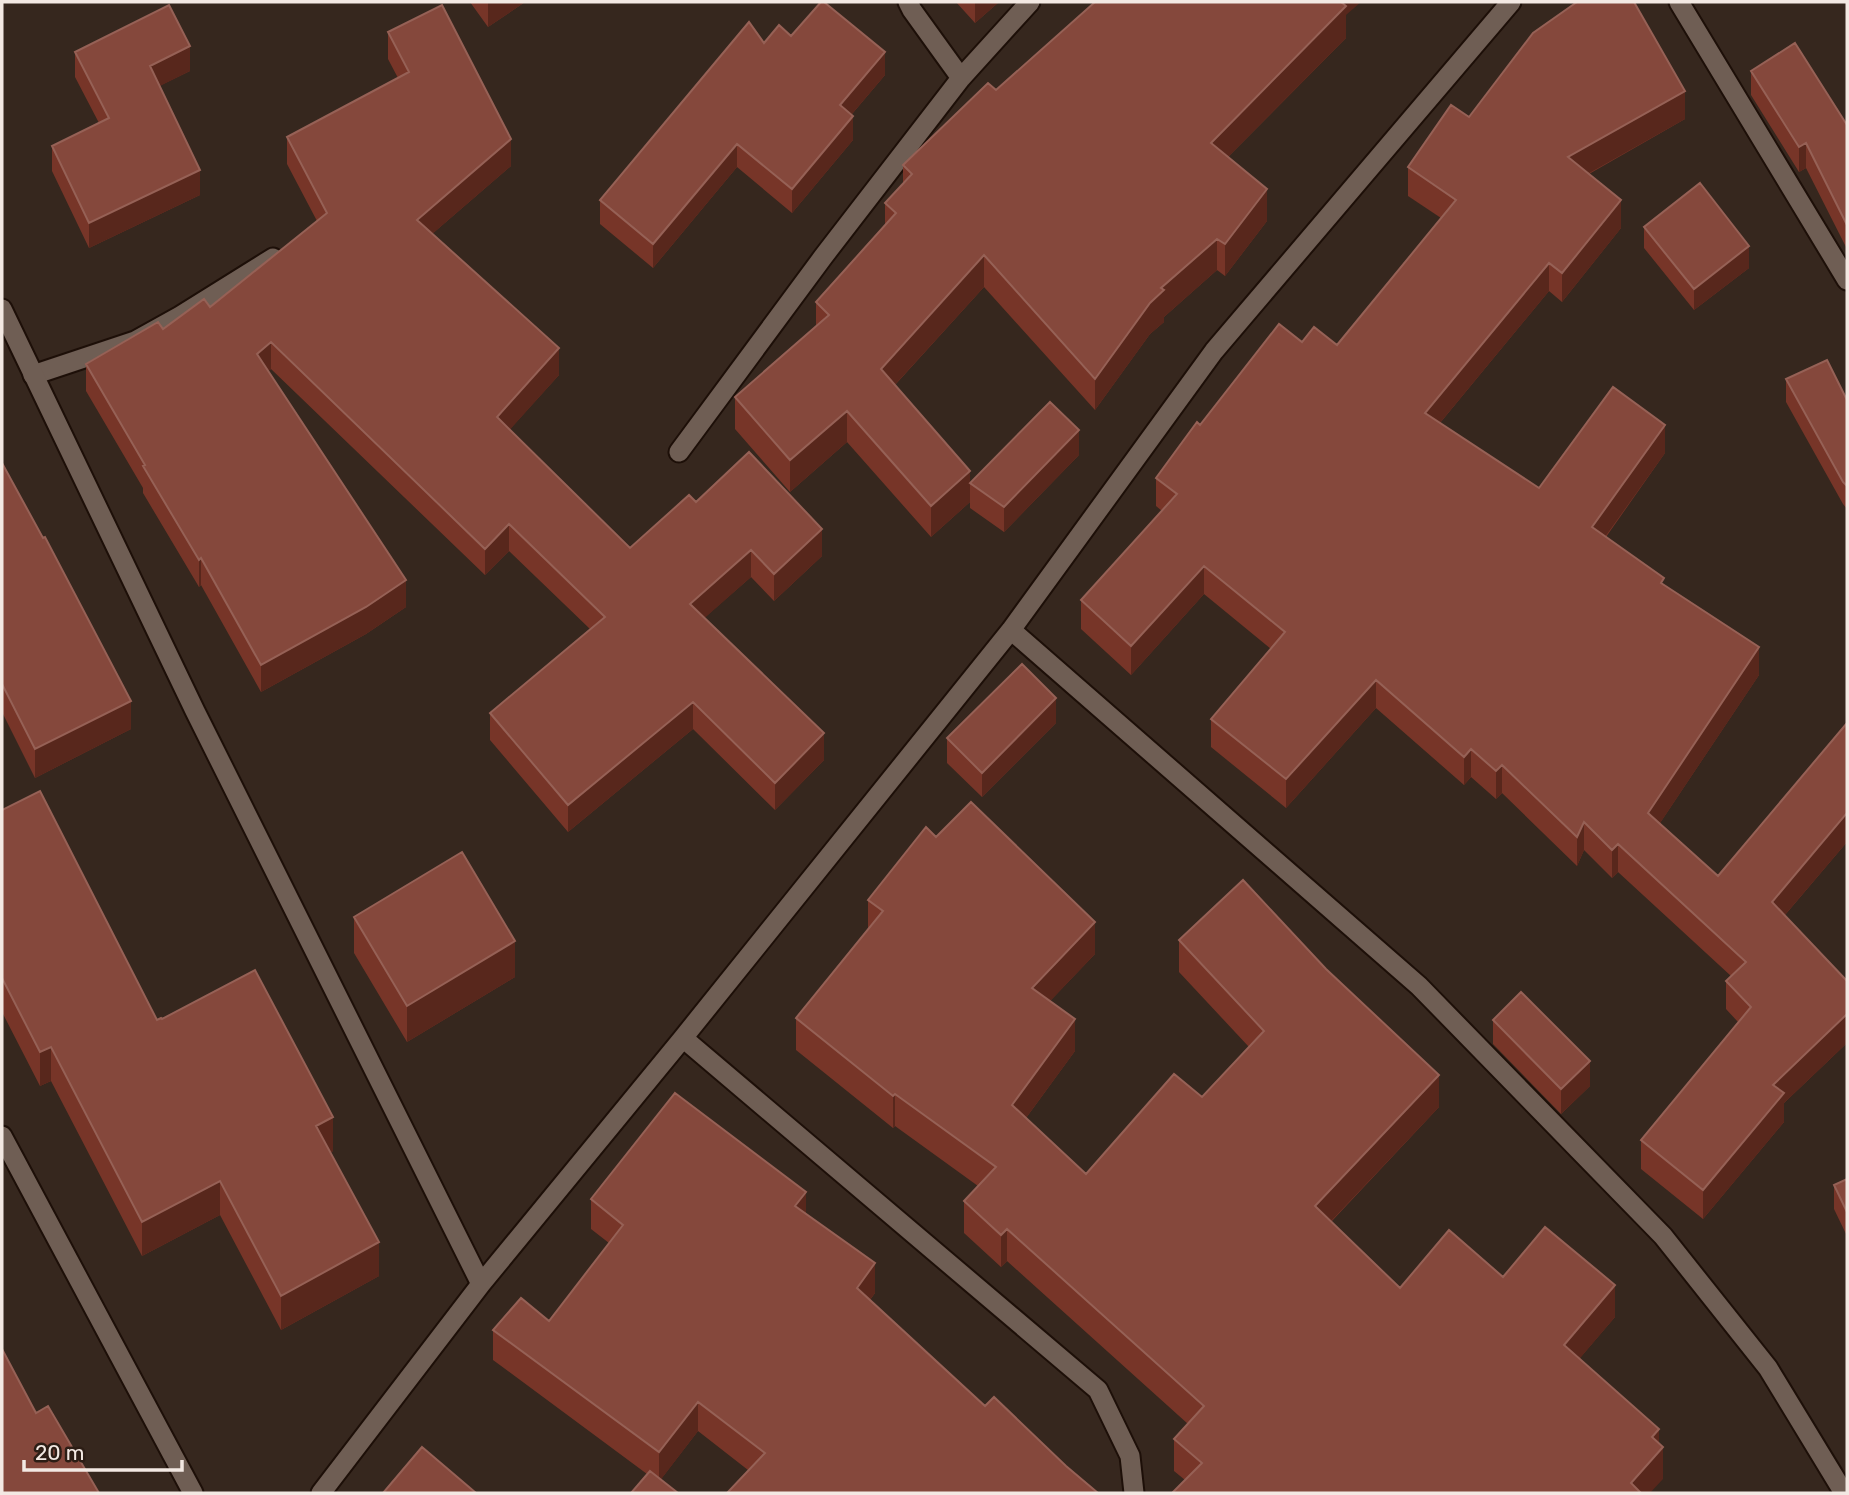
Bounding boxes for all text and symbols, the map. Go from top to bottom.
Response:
scale bar [24,1428,182,1472]
text: 20 m [35,1440,84,1465]

